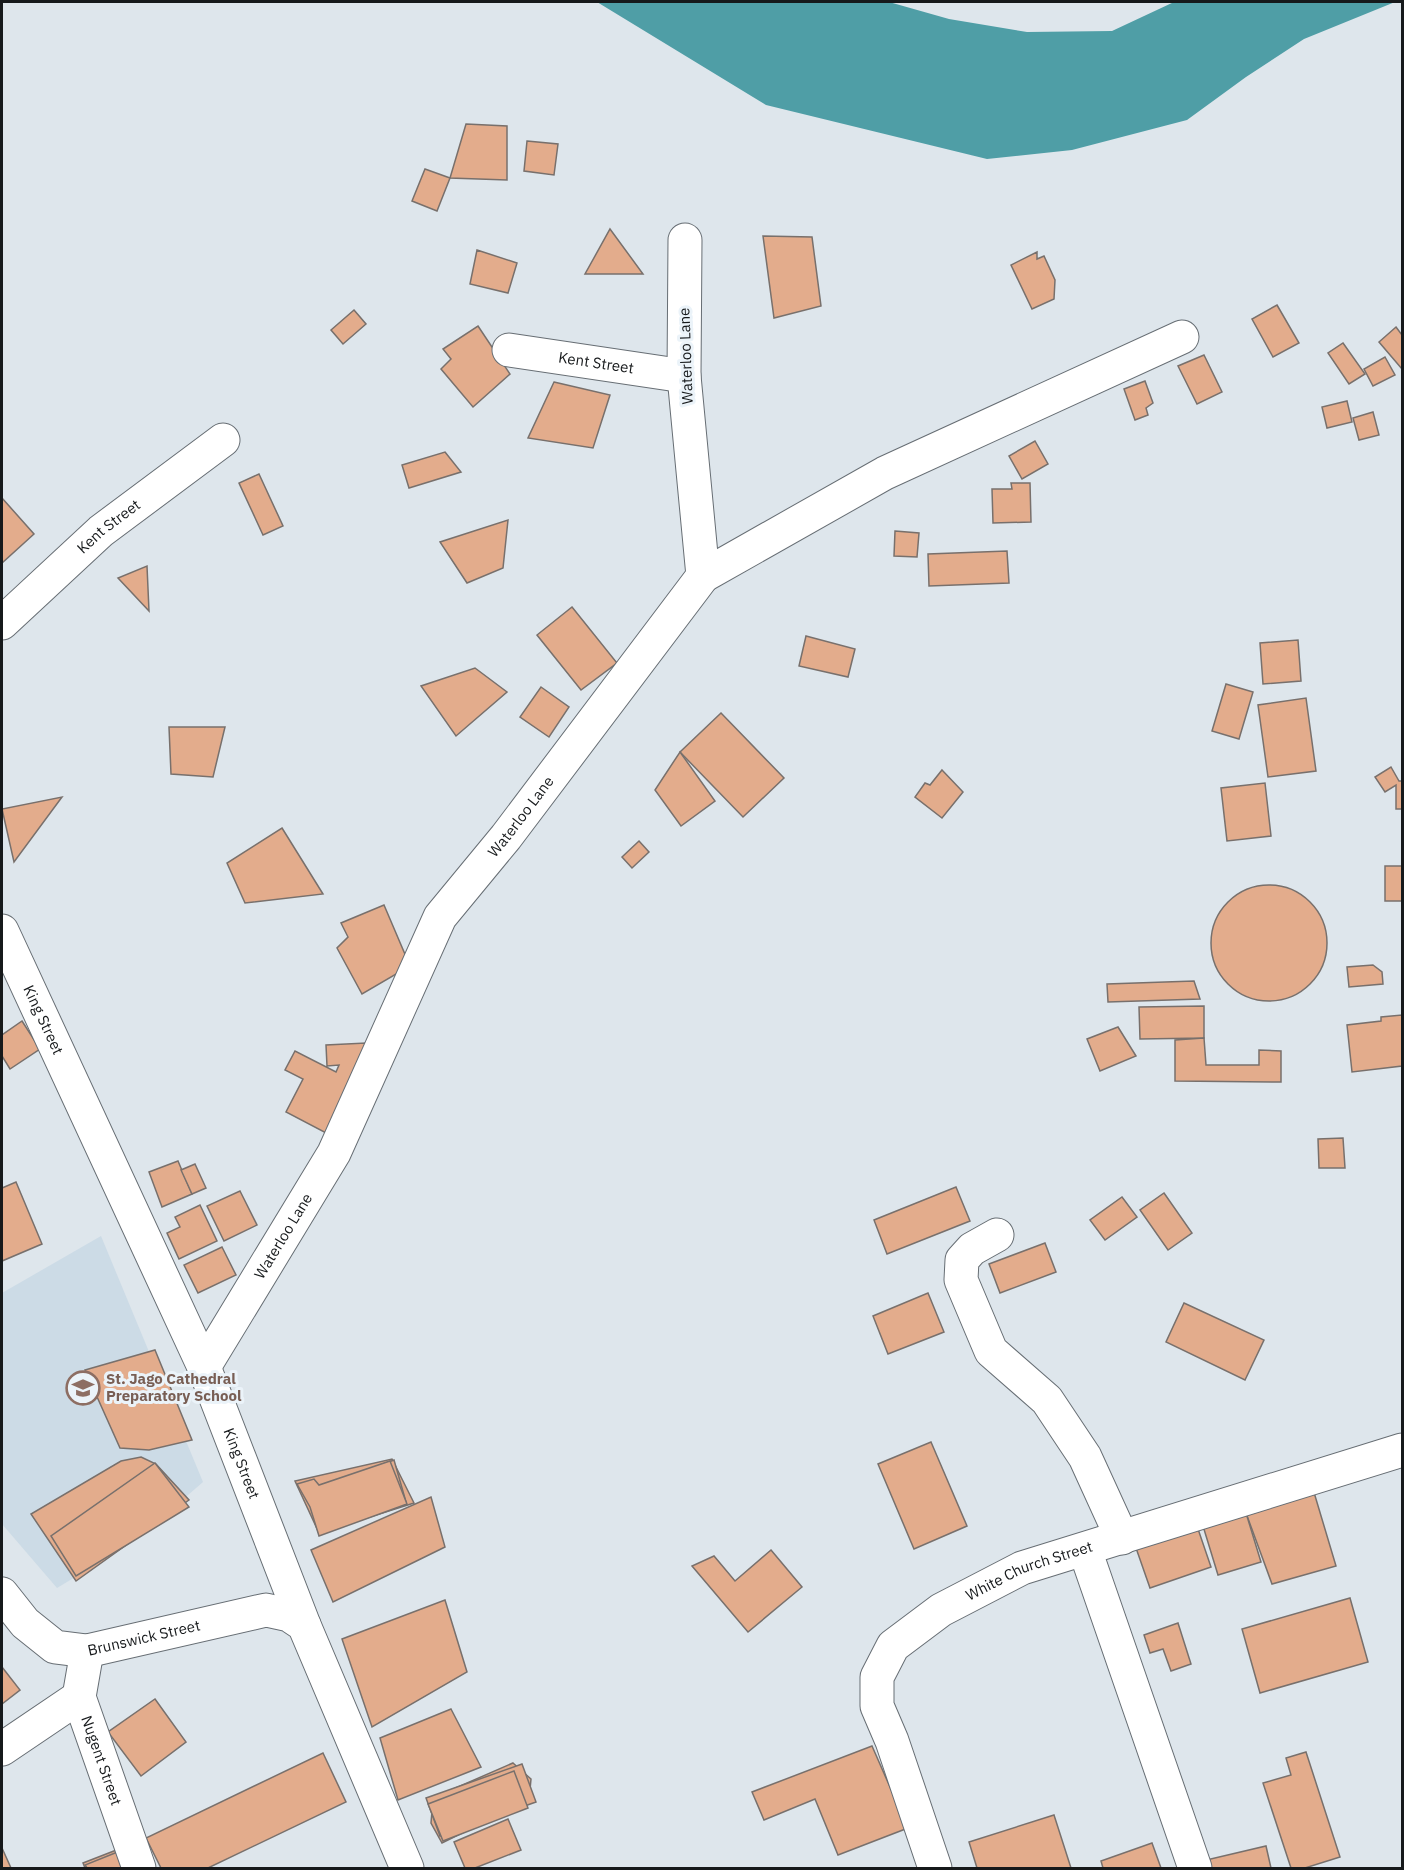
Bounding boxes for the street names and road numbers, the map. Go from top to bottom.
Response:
street label: Waterloo Lane [674,307,697,405]
street label: Kent Street [557,347,635,377]
street label: Kent Street [73,495,144,557]
street label: Waterloo Lane [483,772,558,861]
street label: King Street [19,982,68,1057]
street label: Waterloo Lane [250,1190,316,1282]
street label: King Street [220,1425,264,1501]
street label: White Church Street [962,1537,1095,1605]
street label: Brunswick Street [86,1615,202,1660]
street label: Nugent Street [77,1713,126,1808]

